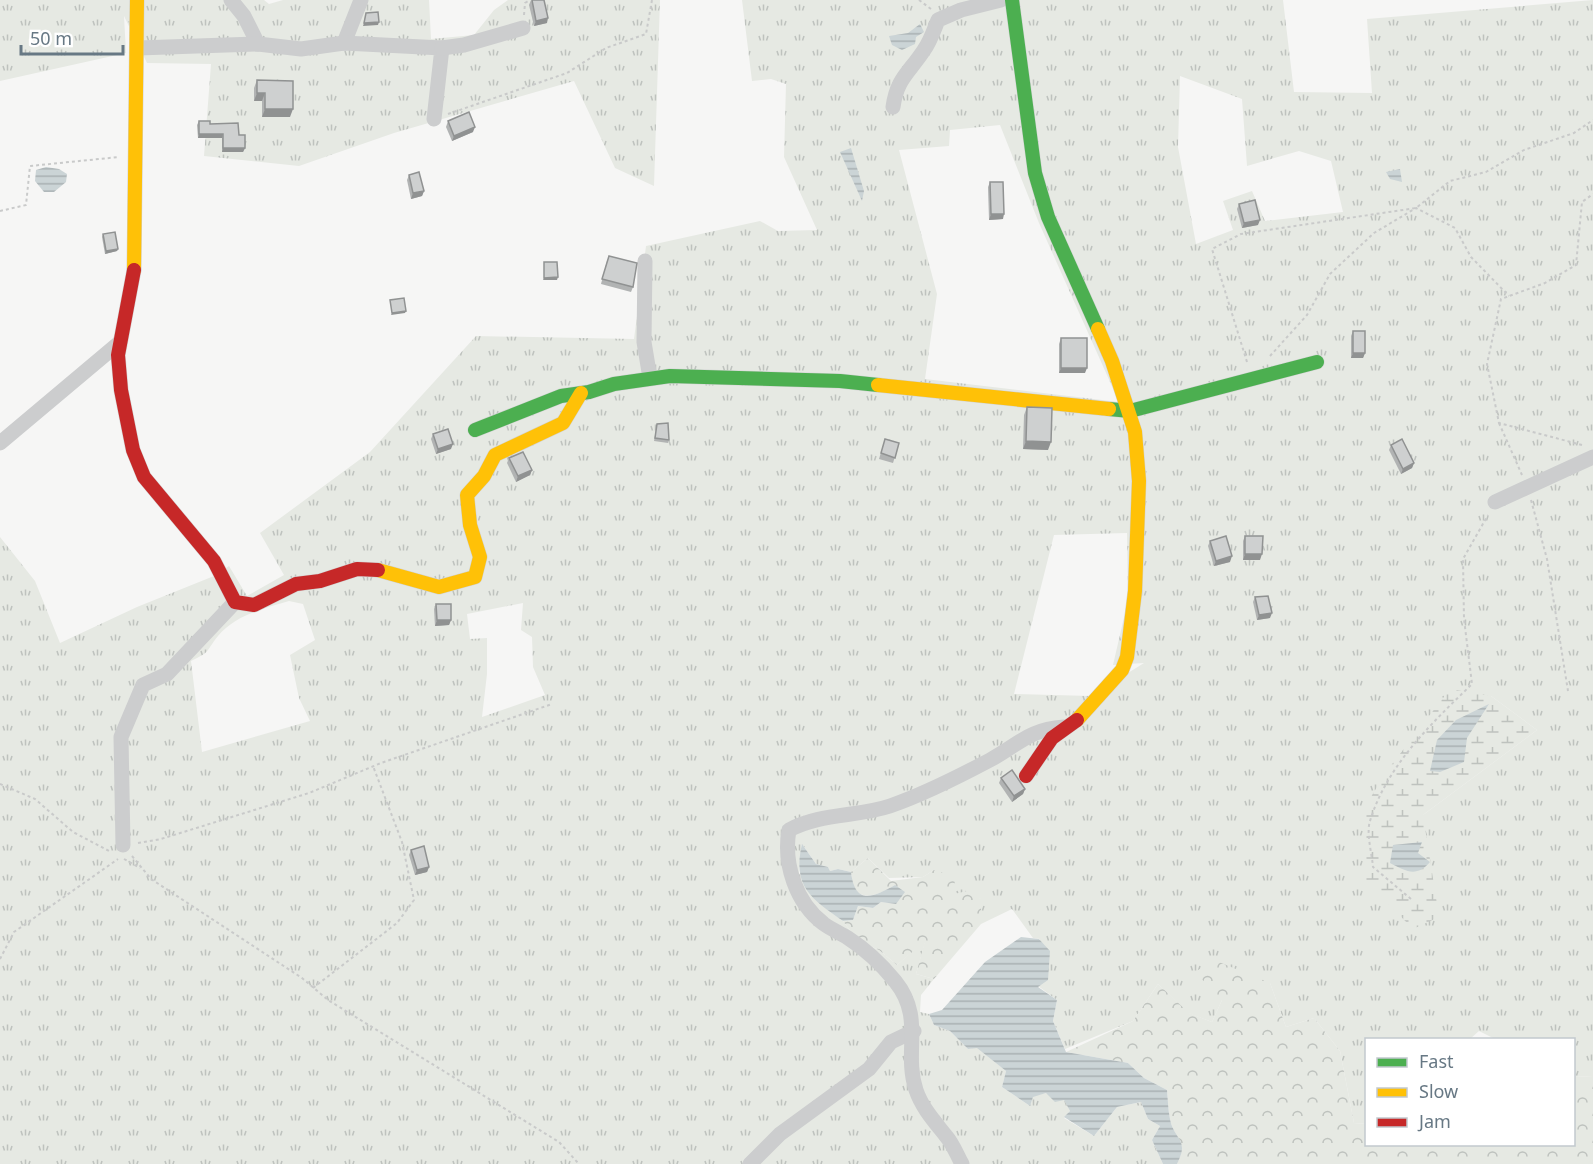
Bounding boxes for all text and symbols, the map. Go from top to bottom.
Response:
scale bar [21,18,123,56]
text: 50 m [30,26,72,50]
legend [1365,1038,1575,1146]
text: Fast [1419,1049,1454,1073]
text: Slow [1419,1079,1458,1103]
text: Jam [1417,1109,1451,1133]

